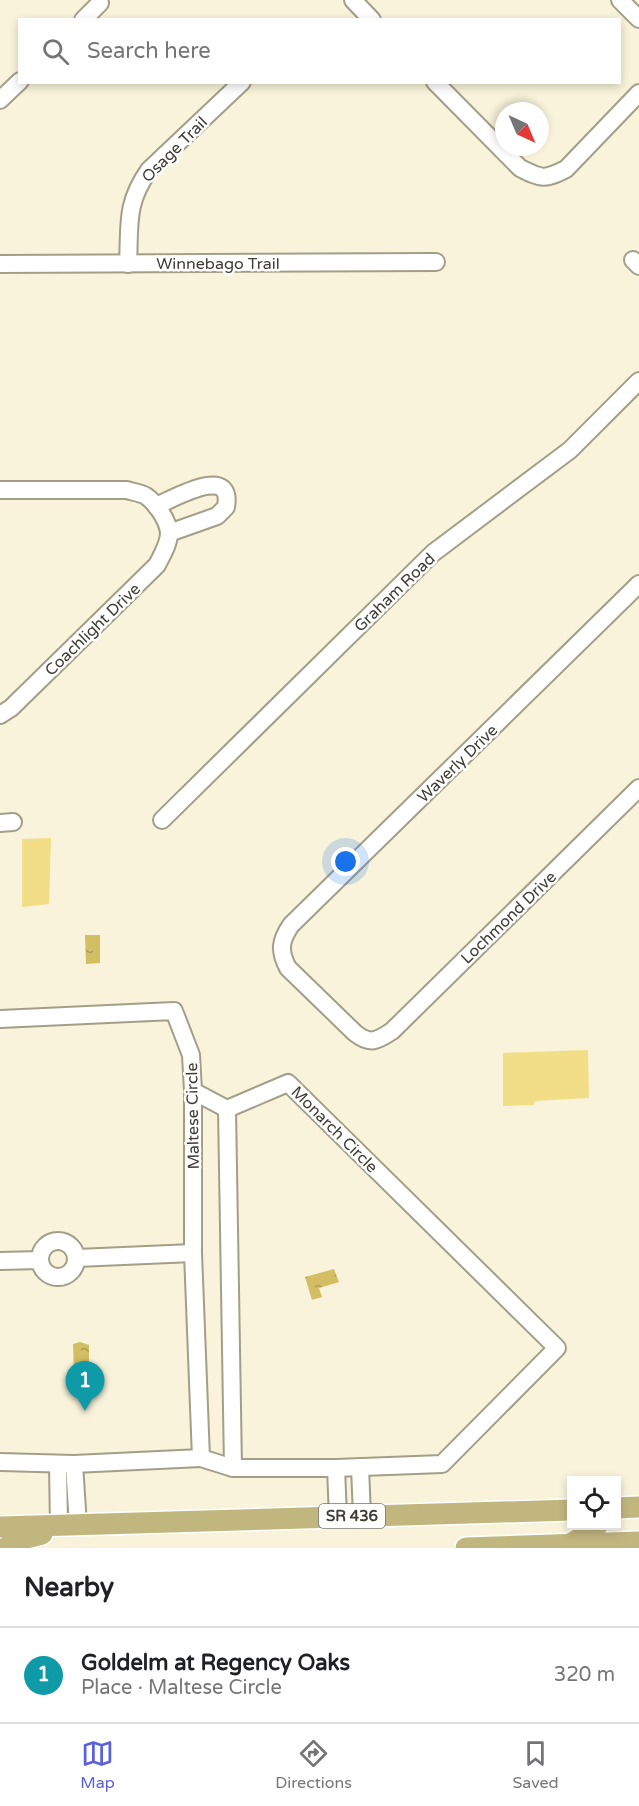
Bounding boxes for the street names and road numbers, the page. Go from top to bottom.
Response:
street label: Osage Trail [138,113,212,187]
street label: Winnebago Trail [156,254,280,274]
street label: Graham Road [350,549,439,636]
street label: Coachlight Drive [41,579,145,680]
street label: Waverly Drive [413,720,502,807]
street label: Lochmond Drive [457,867,561,968]
street label: Maltese Circle [182,1062,204,1170]
street label: Monarch Circle [287,1082,382,1177]
road number: SR 436 [319,1504,385,1528]

